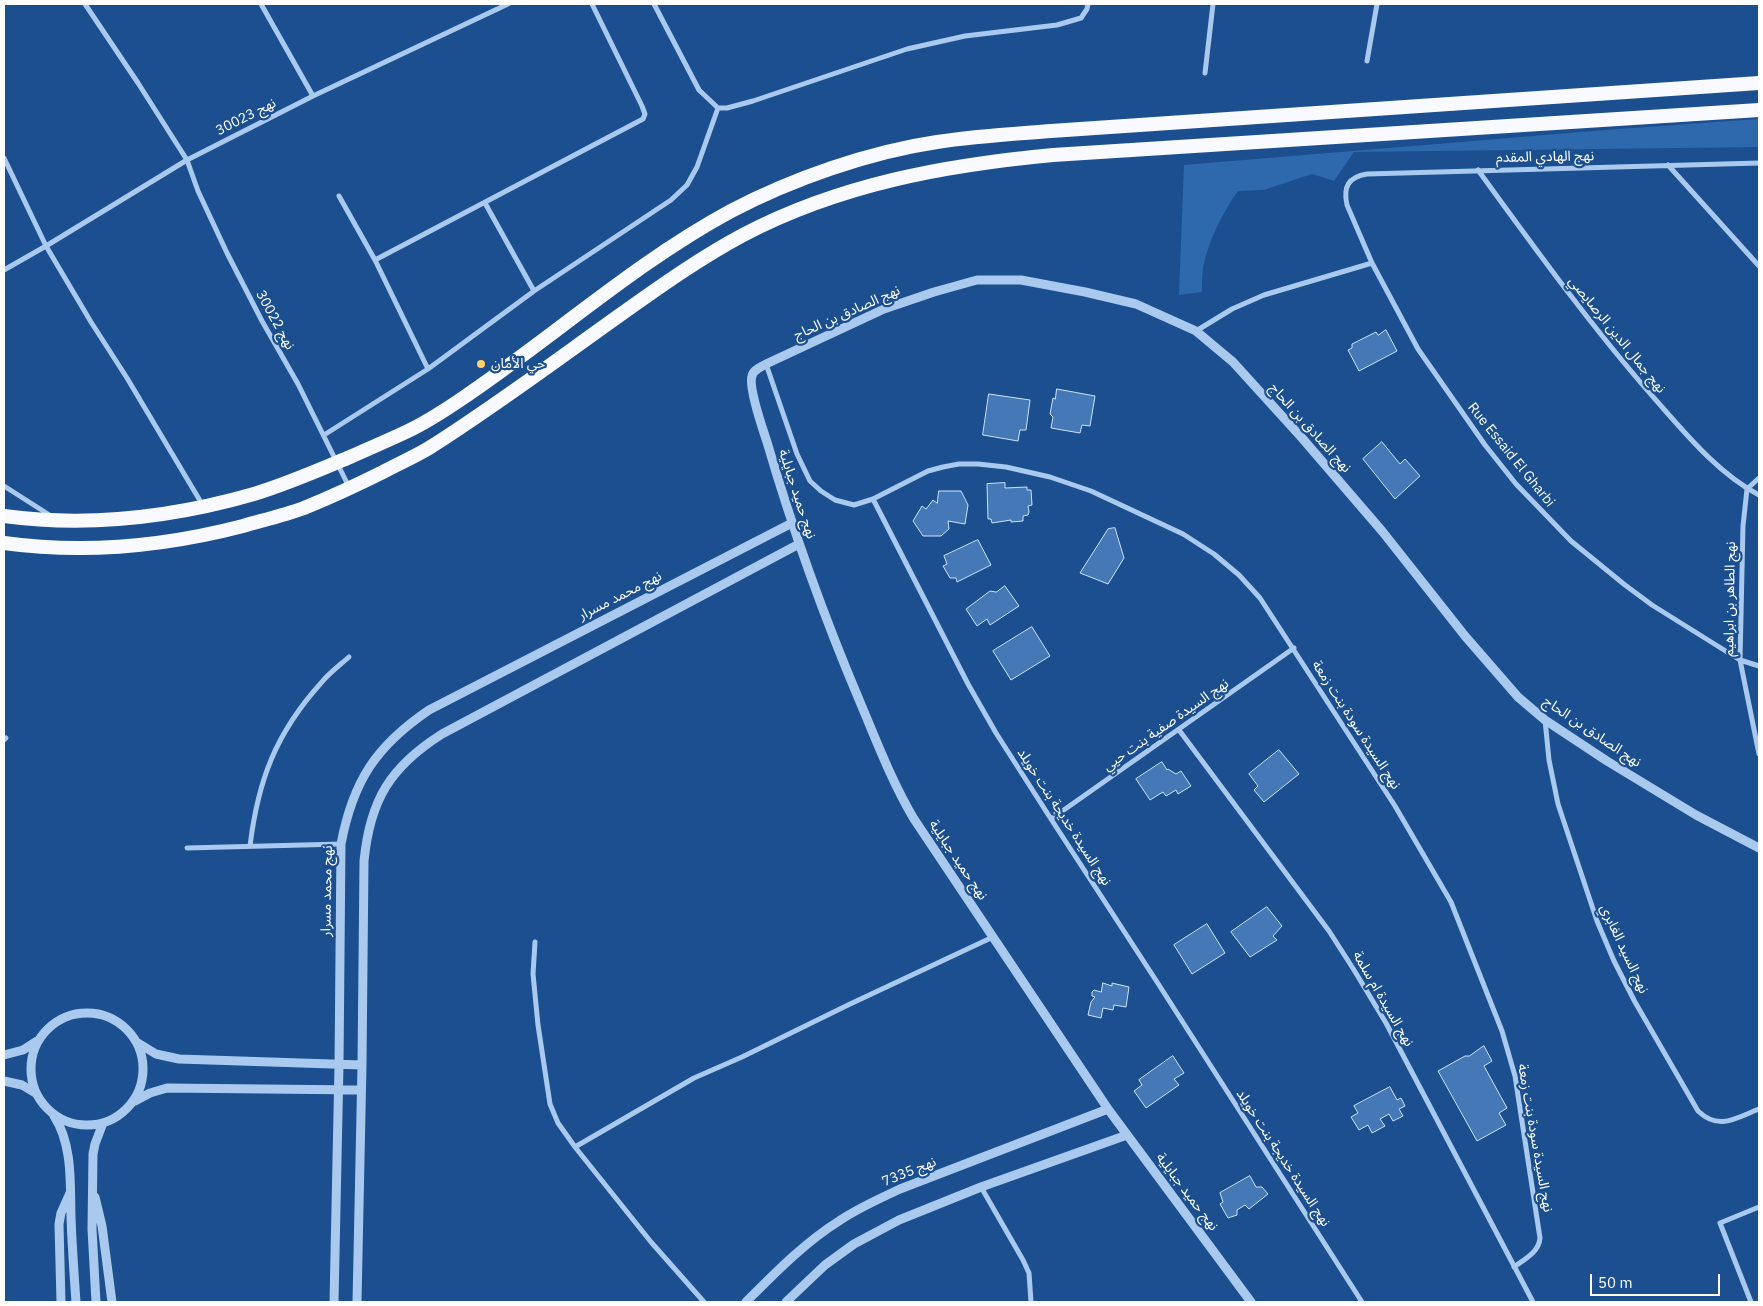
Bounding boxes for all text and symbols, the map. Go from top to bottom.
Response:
street label: نهج 30023 [213,95,279,139]
street label: نهج الهادي المقدم [1496,148,1594,166]
street label: نهج جمال الدين الرصايصي [1565,273,1669,397]
street label: نهج الصادق بن الحاج [791,282,903,344]
street label: نهج 30022 [252,287,298,353]
place label: حي الأمان [491,356,545,372]
marker: حي الأمان [475,358,487,370]
street label: نهج الصادق بن الحاج [1265,380,1355,476]
street label: Rue Essaid El Gharbi [1464,400,1558,510]
street label: نهج حميد جبايلية [775,447,819,541]
street label: نهج الطاهر بن ابراهيم [1721,541,1739,657]
street label: نهج محمد مسرار [576,568,664,624]
street label: نهج السيدة سودة بنت زمعة [1308,657,1404,793]
street label: نهج السيدة صفية بنت حيي [1100,675,1232,775]
street label: نهج الصادق بن الحاج [1540,693,1644,771]
street label: نهج السيدة خديجة بنت خويلد [1013,745,1115,889]
street label: نهج حميد جبايلية [925,817,991,903]
street label: نهج محمد مسرار [318,845,336,937]
street label: نهج السيد الغابري [1596,902,1652,996]
street label: نهج السيدة ام سلمة [1349,948,1417,1050]
street label: نهج السيدة سودة بنت زمعة [1514,1063,1556,1213]
street label: نهج السيدة خديجة بنت خويلد [1232,1086,1334,1230]
street label: نهج حميد جبايلية [1152,1150,1222,1234]
street label: نهج 7335 [879,1154,939,1190]
scale bar [1593,1264,1723,1296]
text: 50 m [1598,1273,1633,1292]

